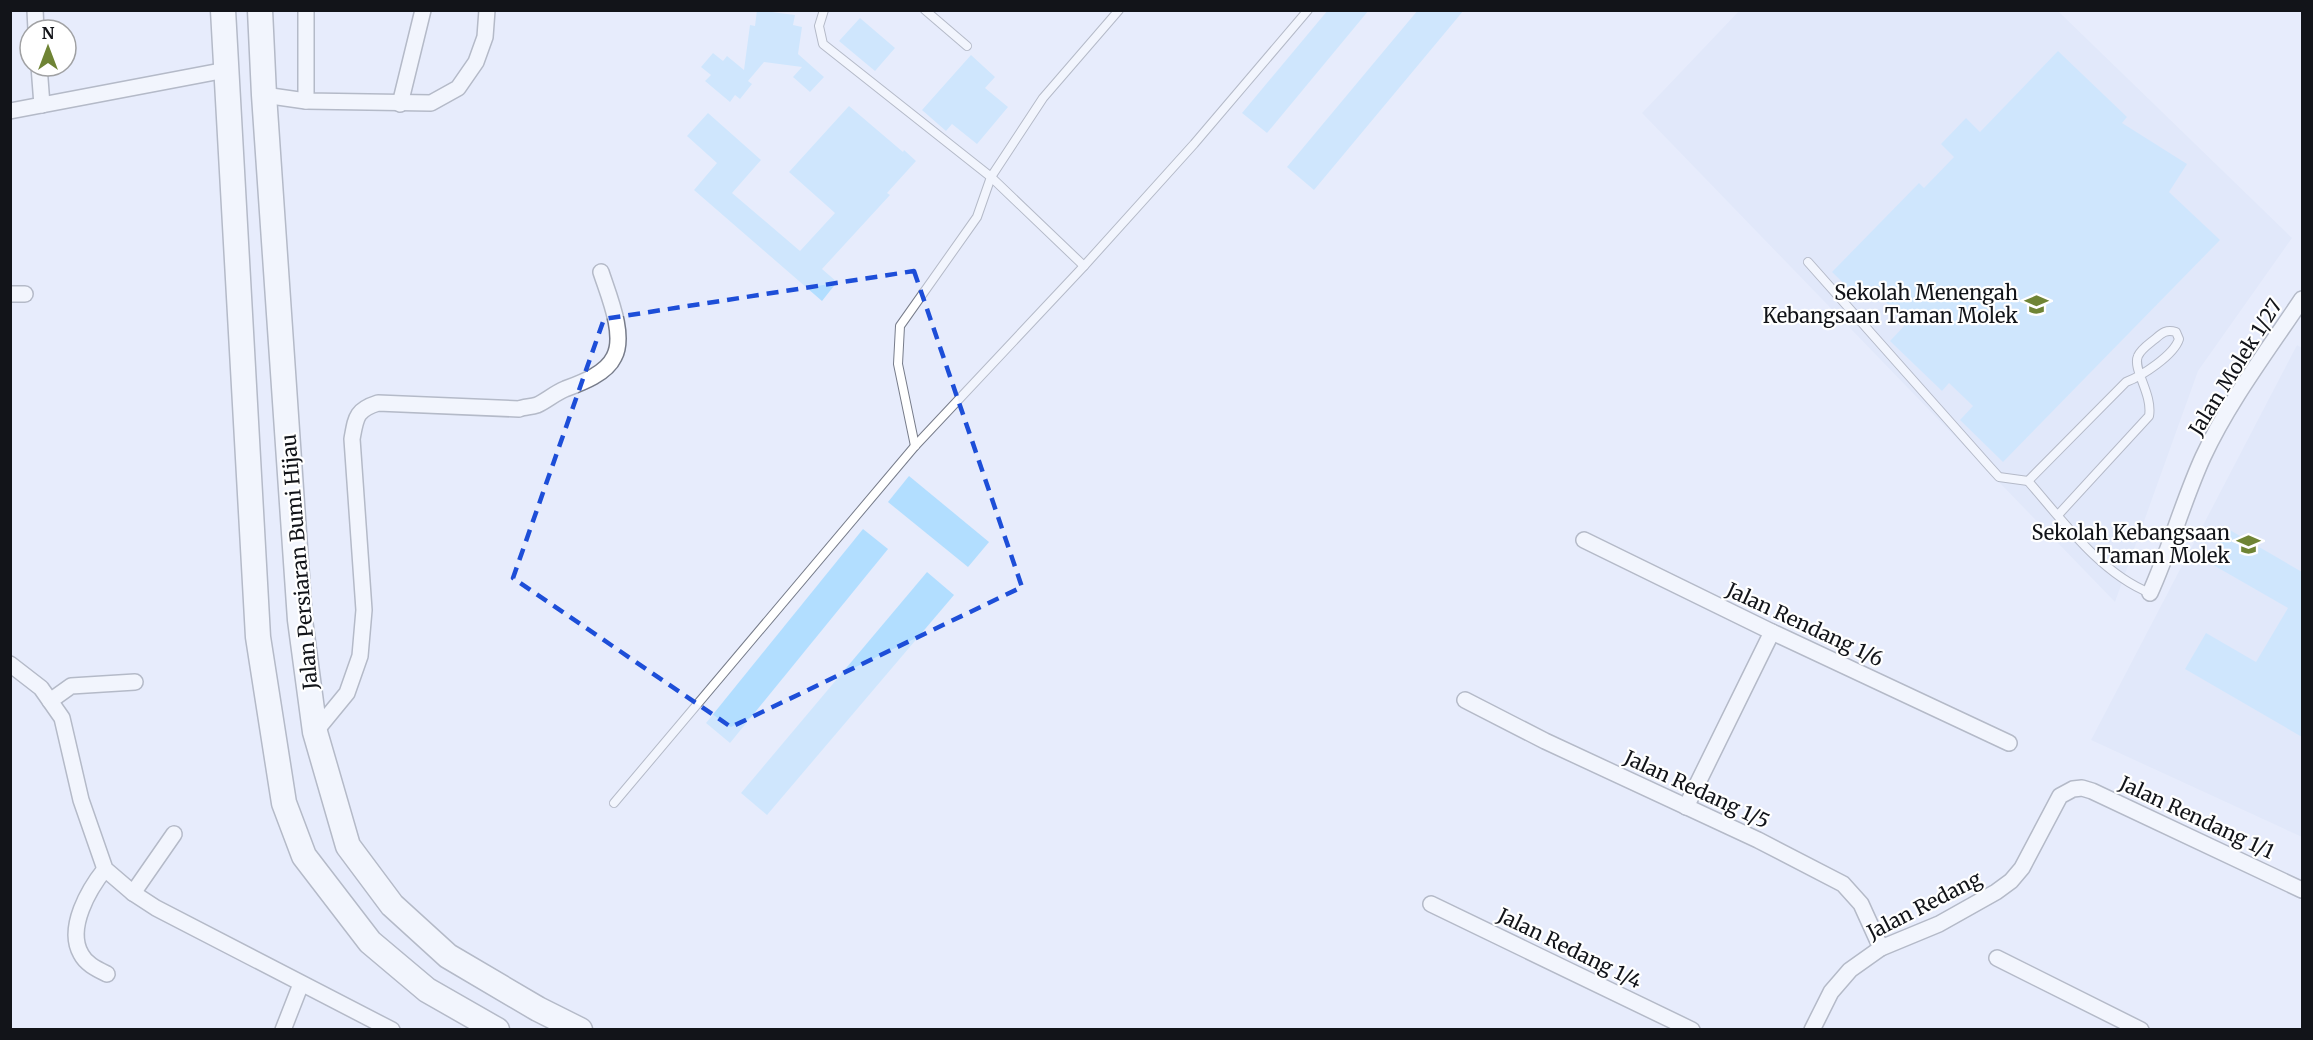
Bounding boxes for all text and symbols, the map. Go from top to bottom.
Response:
north arrow [18,18,78,78]
text: N [42,23,55,43]
place label: Sekolah Menengah Kebangsaan Taman Molek [1763,280,2018,328]
school or university icon: Sekolah Menengah Kebangsaan Taman Molek [2023,291,2049,317]
street label: Jalan Molek 1/27 [2182,294,2287,441]
street label: Jalan Persiaran Bumi Hijau [275,433,323,692]
place label: Sekolah Kebangsaan Taman Molek [2032,520,2230,568]
school or university icon: Sekolah Kebangsaan Taman Molek [2235,531,2261,557]
street label: Jalan Rendang 1/6 [1722,576,1887,671]
street label: Jalan Redang 1/5 [1620,744,1774,834]
street label: Jalan Rendang 1/1 [2115,770,2278,864]
street label: Jalan Redang [1862,865,1985,945]
street label: Jalan Redang 1/4 [1493,902,1646,994]

